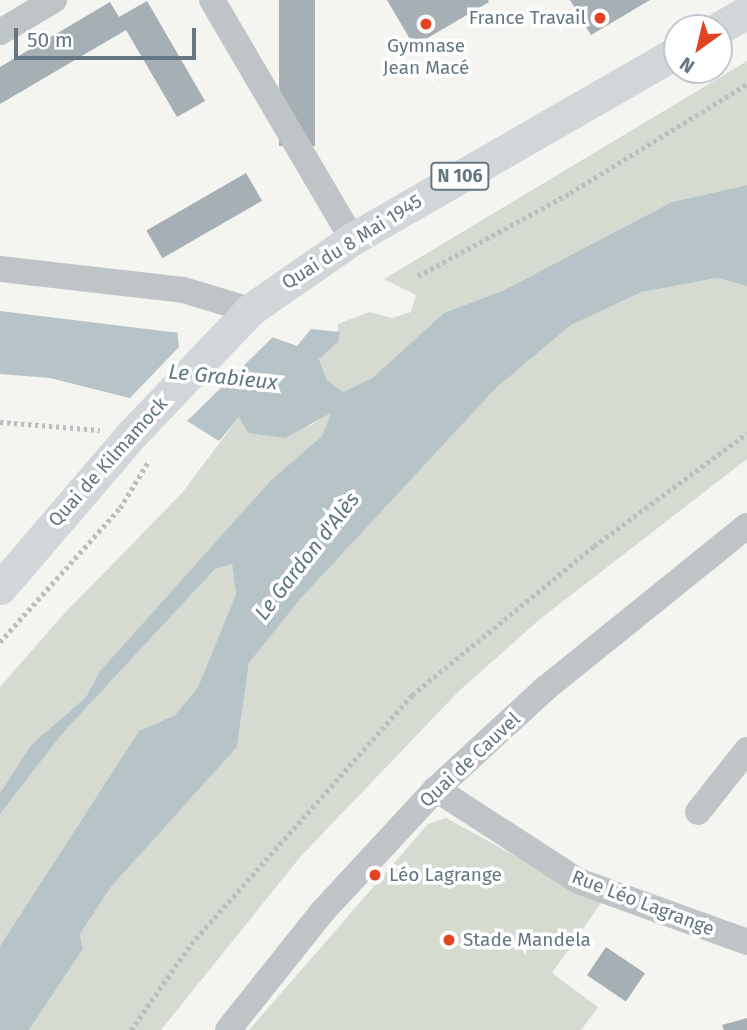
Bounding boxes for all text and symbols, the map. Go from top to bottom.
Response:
place label: France Travail [469,7,586,29]
marker: France Travail [592,10,608,26]
scale bar [18,14,200,58]
north arrow [663,14,733,84]
marker: Gymnase Jean Macé [418,16,434,32]
text: 50 m [27,27,73,53]
place label: Gymnase Jean Macé [383,35,469,79]
text: N [675,52,699,78]
road number: N 106 [430,162,490,190]
street label: Quai du 8 Mai 1945 [278,190,426,294]
water label: Le Grabieux [167,359,279,395]
street label: Quai de Kilmamock [44,392,172,532]
water label: Le Gardon d'Alès [249,487,365,625]
street label: Quai de Cauvel [415,708,525,812]
place label: Léo Lagrange [389,864,502,886]
street label: Rue Léo Lagrange [569,865,717,941]
marker: Léo Lagrange [367,867,383,883]
place label: Stade Mandela [463,929,591,951]
marker: Stade Mandela [441,932,457,948]

